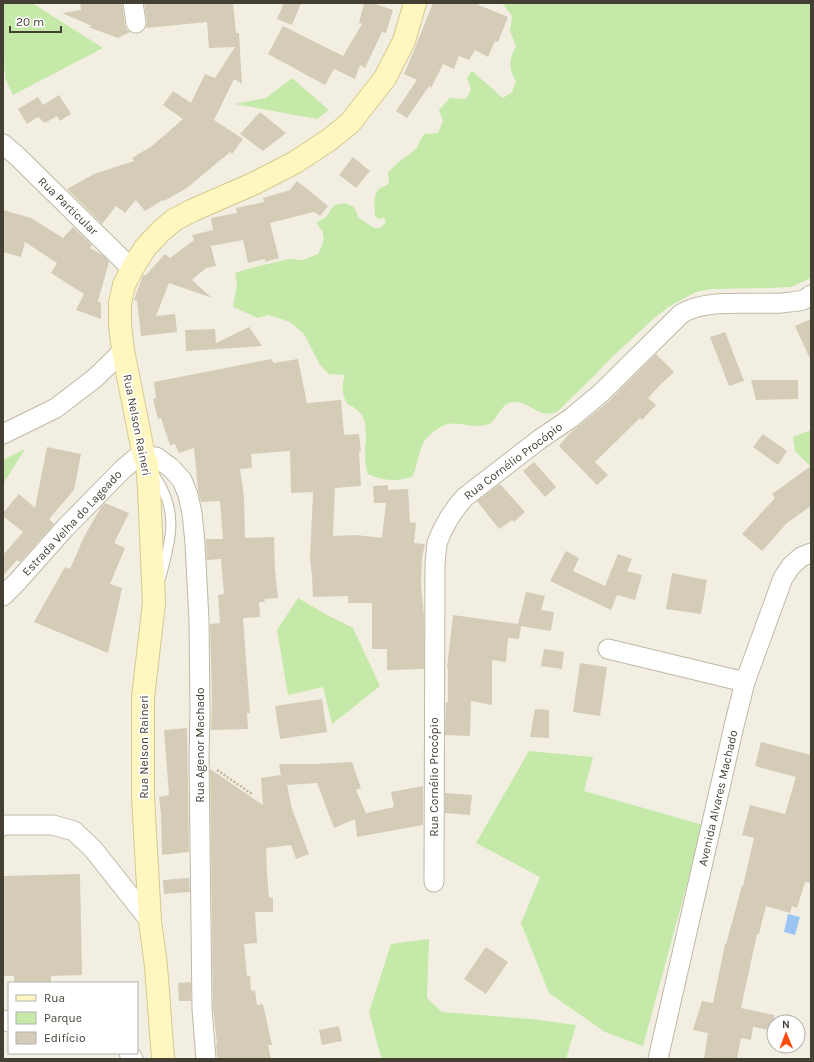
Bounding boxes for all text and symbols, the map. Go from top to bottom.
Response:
scale bar [10,8,61,34]
text: 20 m [16,15,44,29]
street label: Rua Particular [35,174,101,238]
street label: Rua Nelson Raineri [120,373,154,477]
street label: Rua Cornélio Procópio [461,419,565,503]
street label: Estrada Velha do Lageado [19,467,125,579]
street label: Rua Agenor Machado [193,687,207,803]
street label: Rua Nelson Raineri [137,695,151,799]
street label: Rua Cornélio Procópio [427,717,441,837]
street label: Avenida Alvares Machado [696,729,740,867]
legend [8,982,138,1054]
text: Rua [44,991,65,1005]
text: Parque [44,1011,82,1025]
north arrow [766,1014,806,1054]
text: N [782,1018,790,1031]
text: Edifício [44,1031,85,1045]

